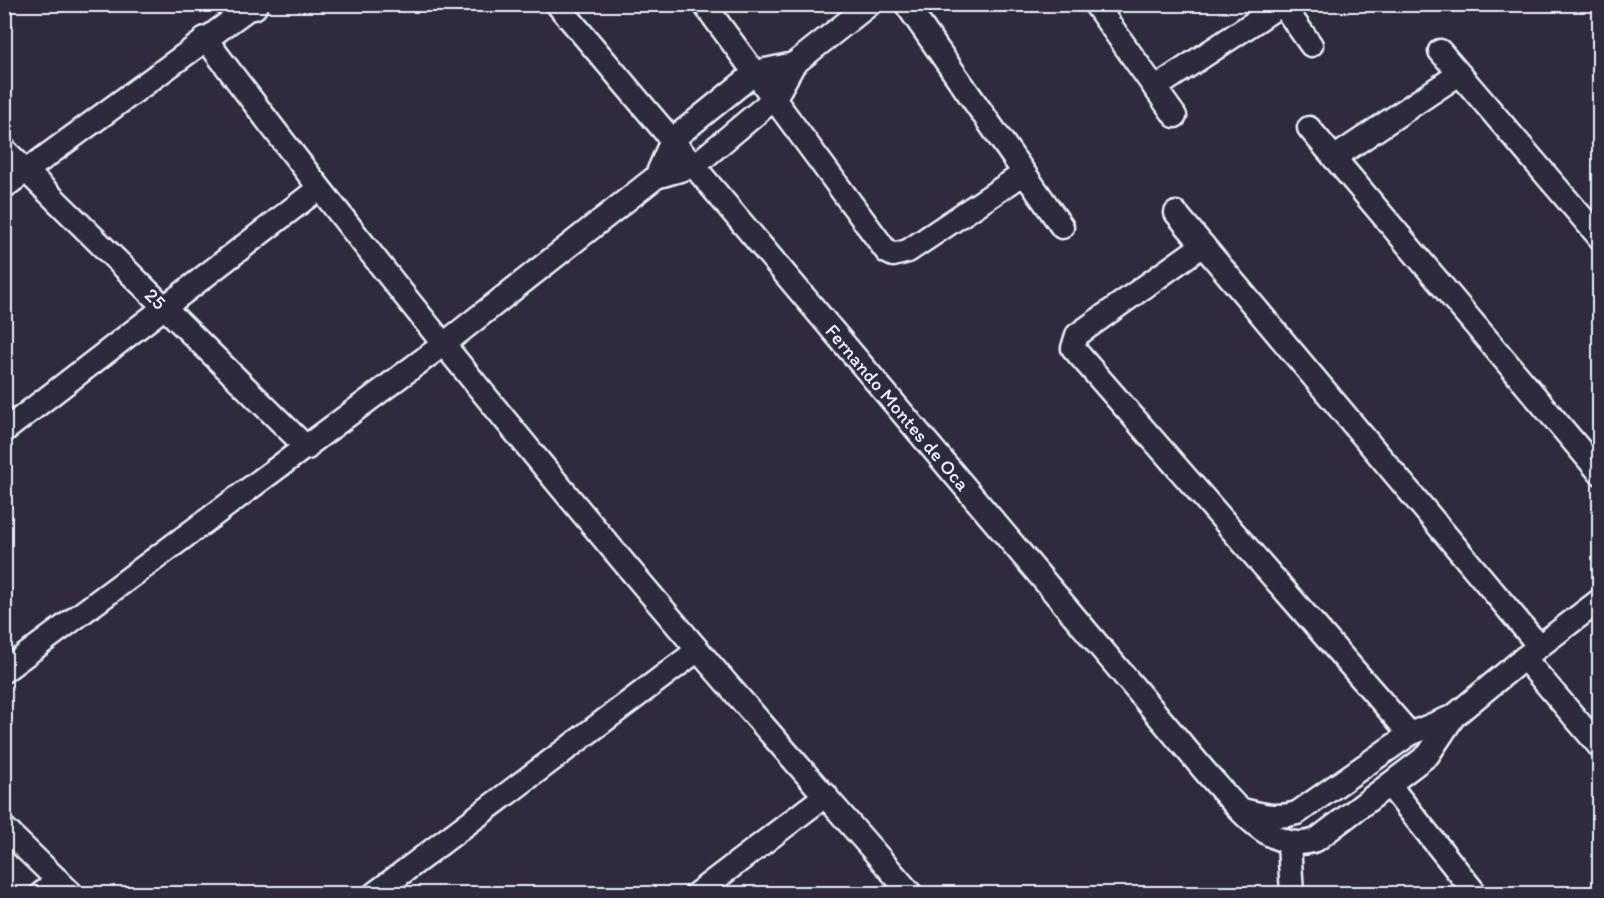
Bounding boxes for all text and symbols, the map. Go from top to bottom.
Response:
street label: 25 [140,283,172,315]
street label: Fernando Montes de Oca [820,319,975,496]

